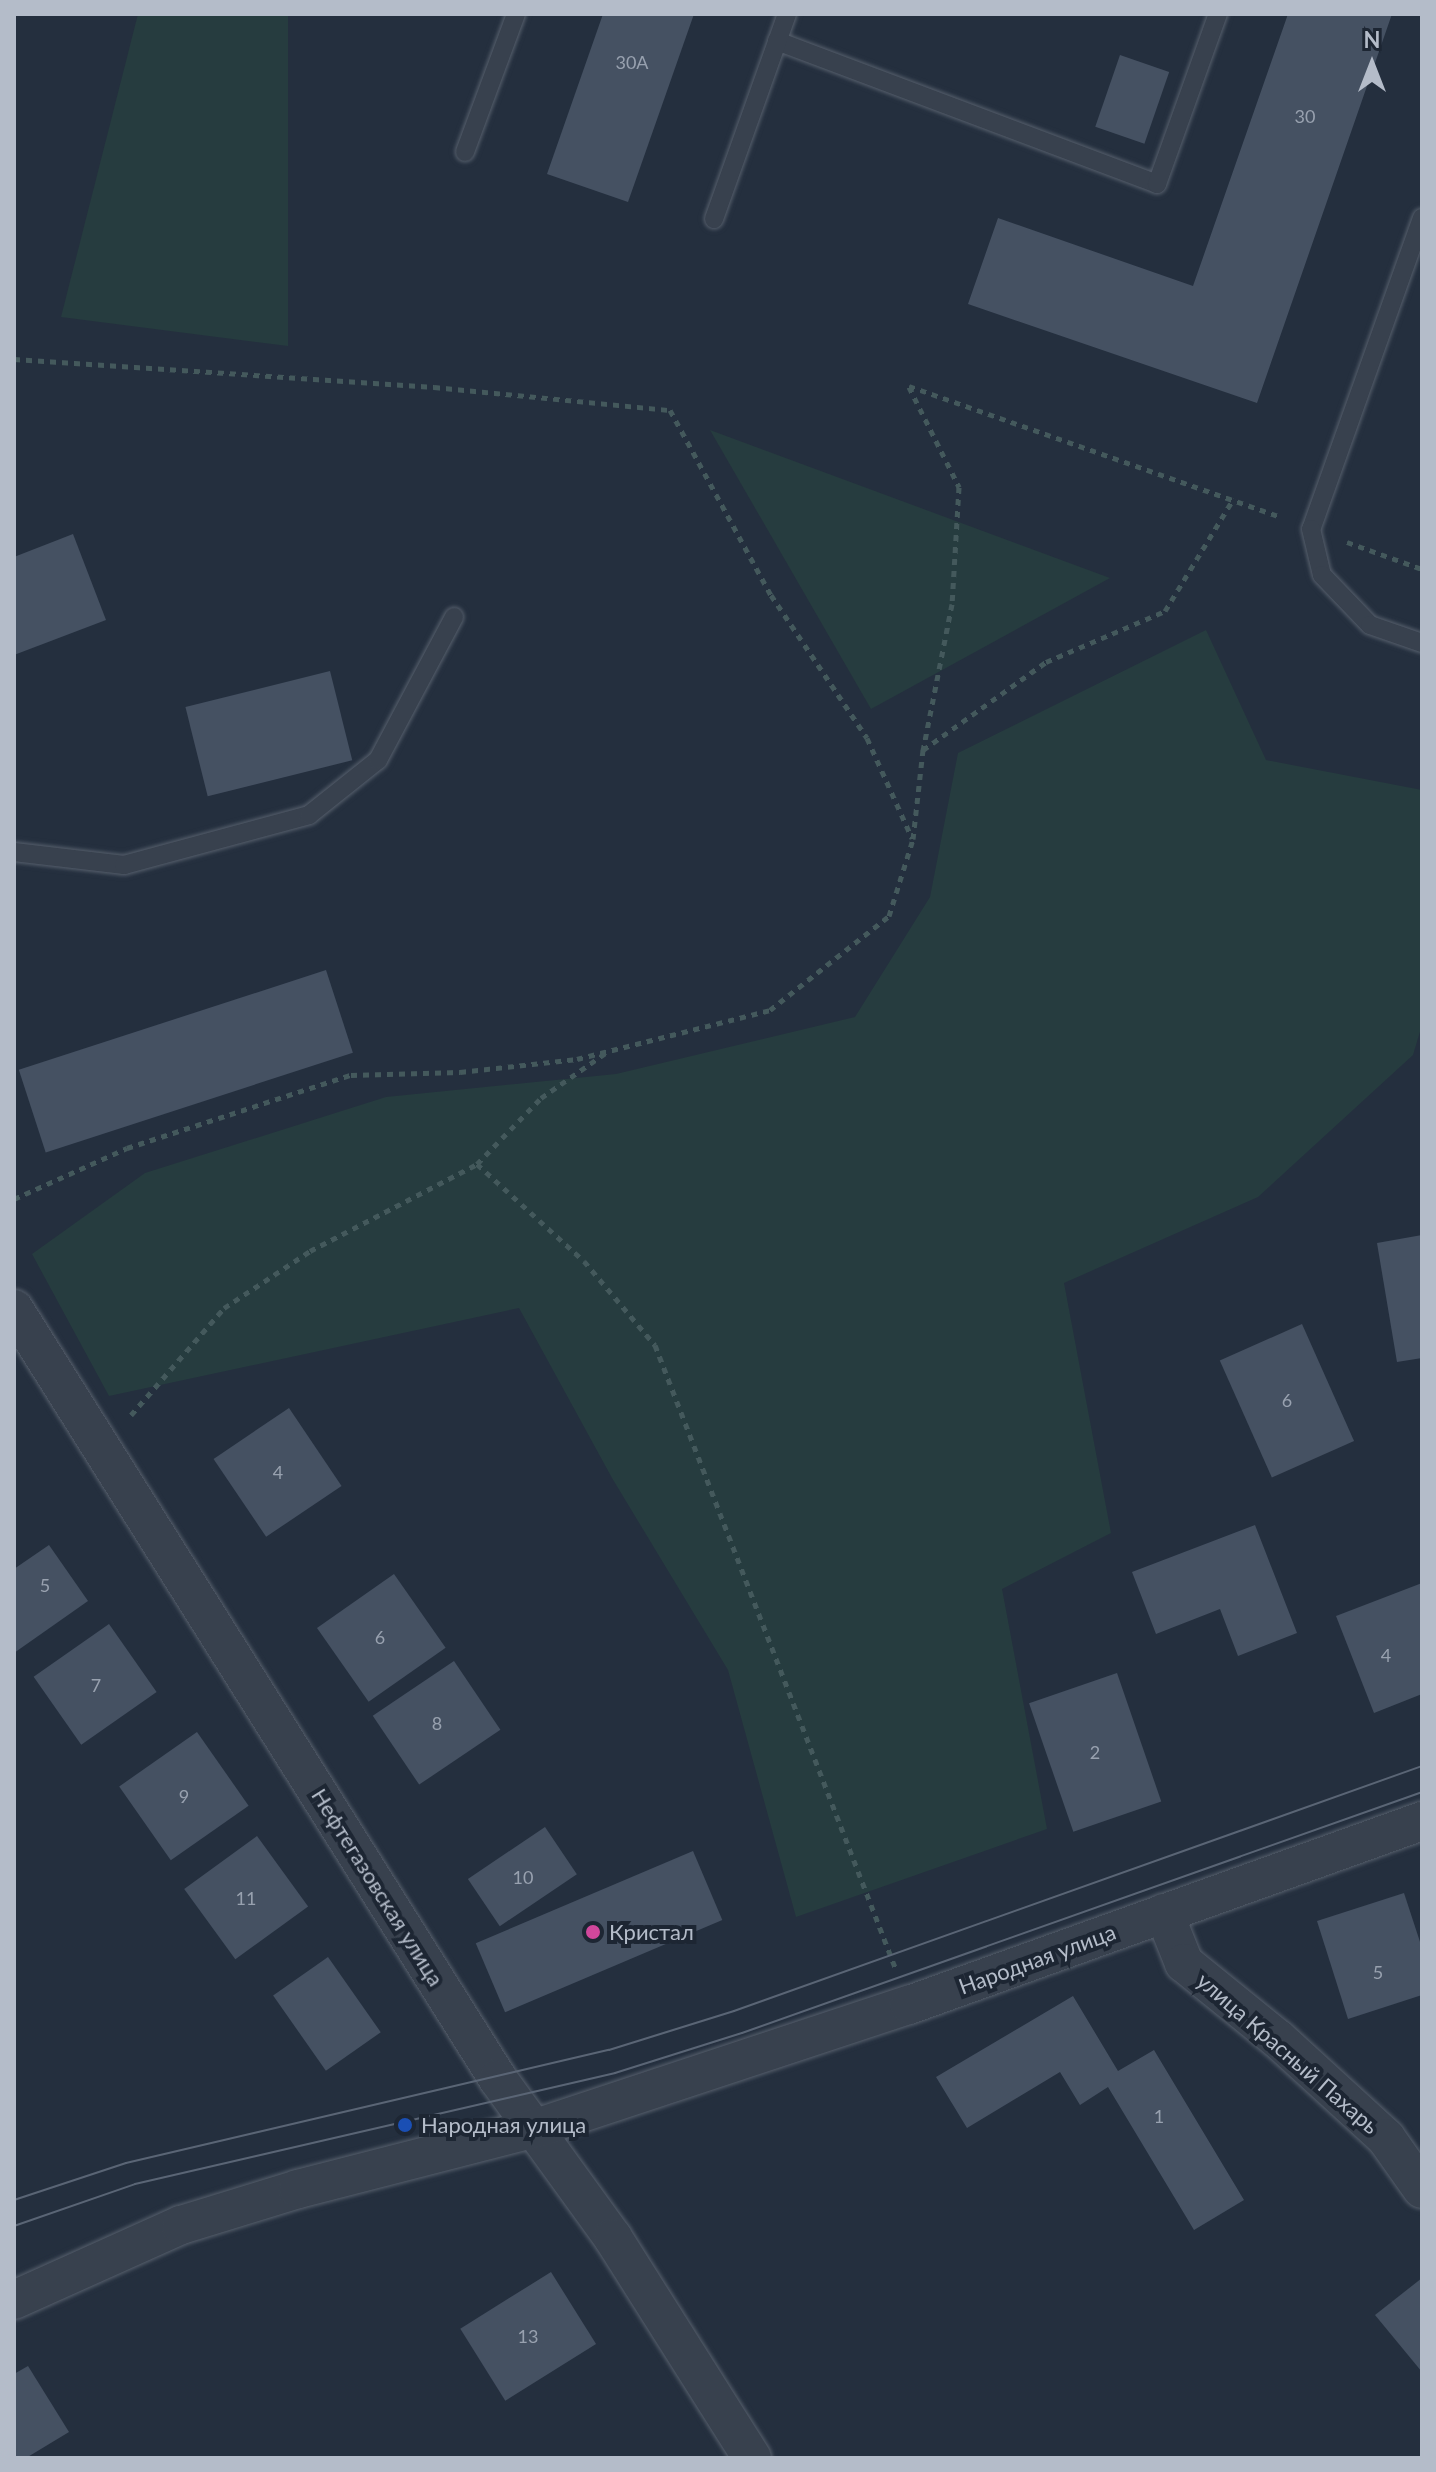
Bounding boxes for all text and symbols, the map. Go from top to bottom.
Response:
north arrow [1332,24,1412,104]
text: N [1364,26,1380,53]
house number: 30А [615,51,649,73]
house number: 30 [1295,105,1315,127]
house number: 6 [1282,1389,1292,1411]
house number: 4 [273,1461,283,1483]
house number: 5 [40,1574,50,1596]
house number: 6 [375,1626,385,1648]
house number: 4 [1381,1644,1391,1666]
house number: 7 [91,1674,101,1696]
house number: 8 [432,1712,442,1734]
house number: 2 [1090,1741,1100,1763]
street label: Нефтегазовская улица [306,1783,450,1991]
house number: 9 [179,1785,189,1807]
house number: 10 [513,1866,533,1888]
house number: 11 [236,1887,256,1909]
street label: Народная улица [955,1918,1119,2000]
place label: Кристал [609,1919,694,1945]
marker: Кристал [584,1923,602,1941]
house number: 5 [1373,1961,1383,1983]
street label: улица Красный Пахарь [1192,1967,1384,2139]
house number: 1 [1154,2105,1164,2127]
place label: Народная улица [421,2112,586,2138]
marker: Народная улица [396,2116,414,2134]
house number: 13 [518,2325,538,2347]

